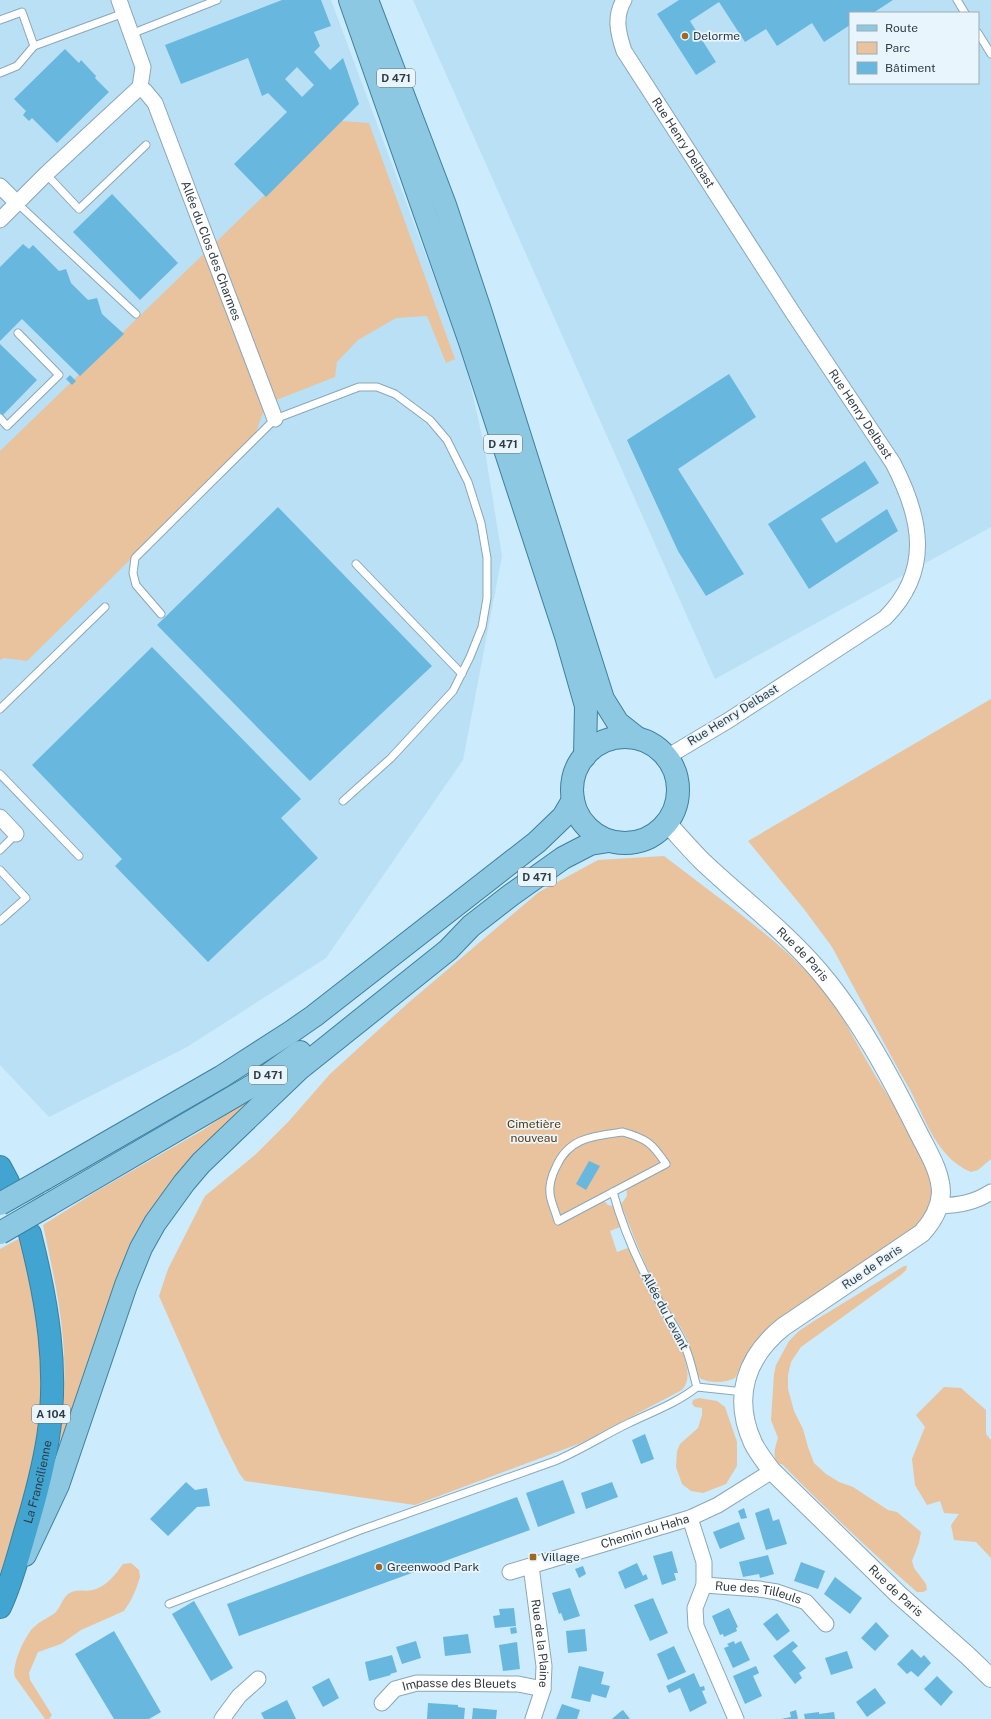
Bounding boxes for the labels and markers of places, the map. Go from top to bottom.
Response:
place label: Delorme [693,29,740,43]
marker: Delorme [680,31,690,41]
place label: Village [541,1550,580,1564]
marker: Village [528,1552,538,1562]
place label: Greenwood Park [387,1560,479,1574]
marker: Greenwood Park [374,1562,384,1572]

